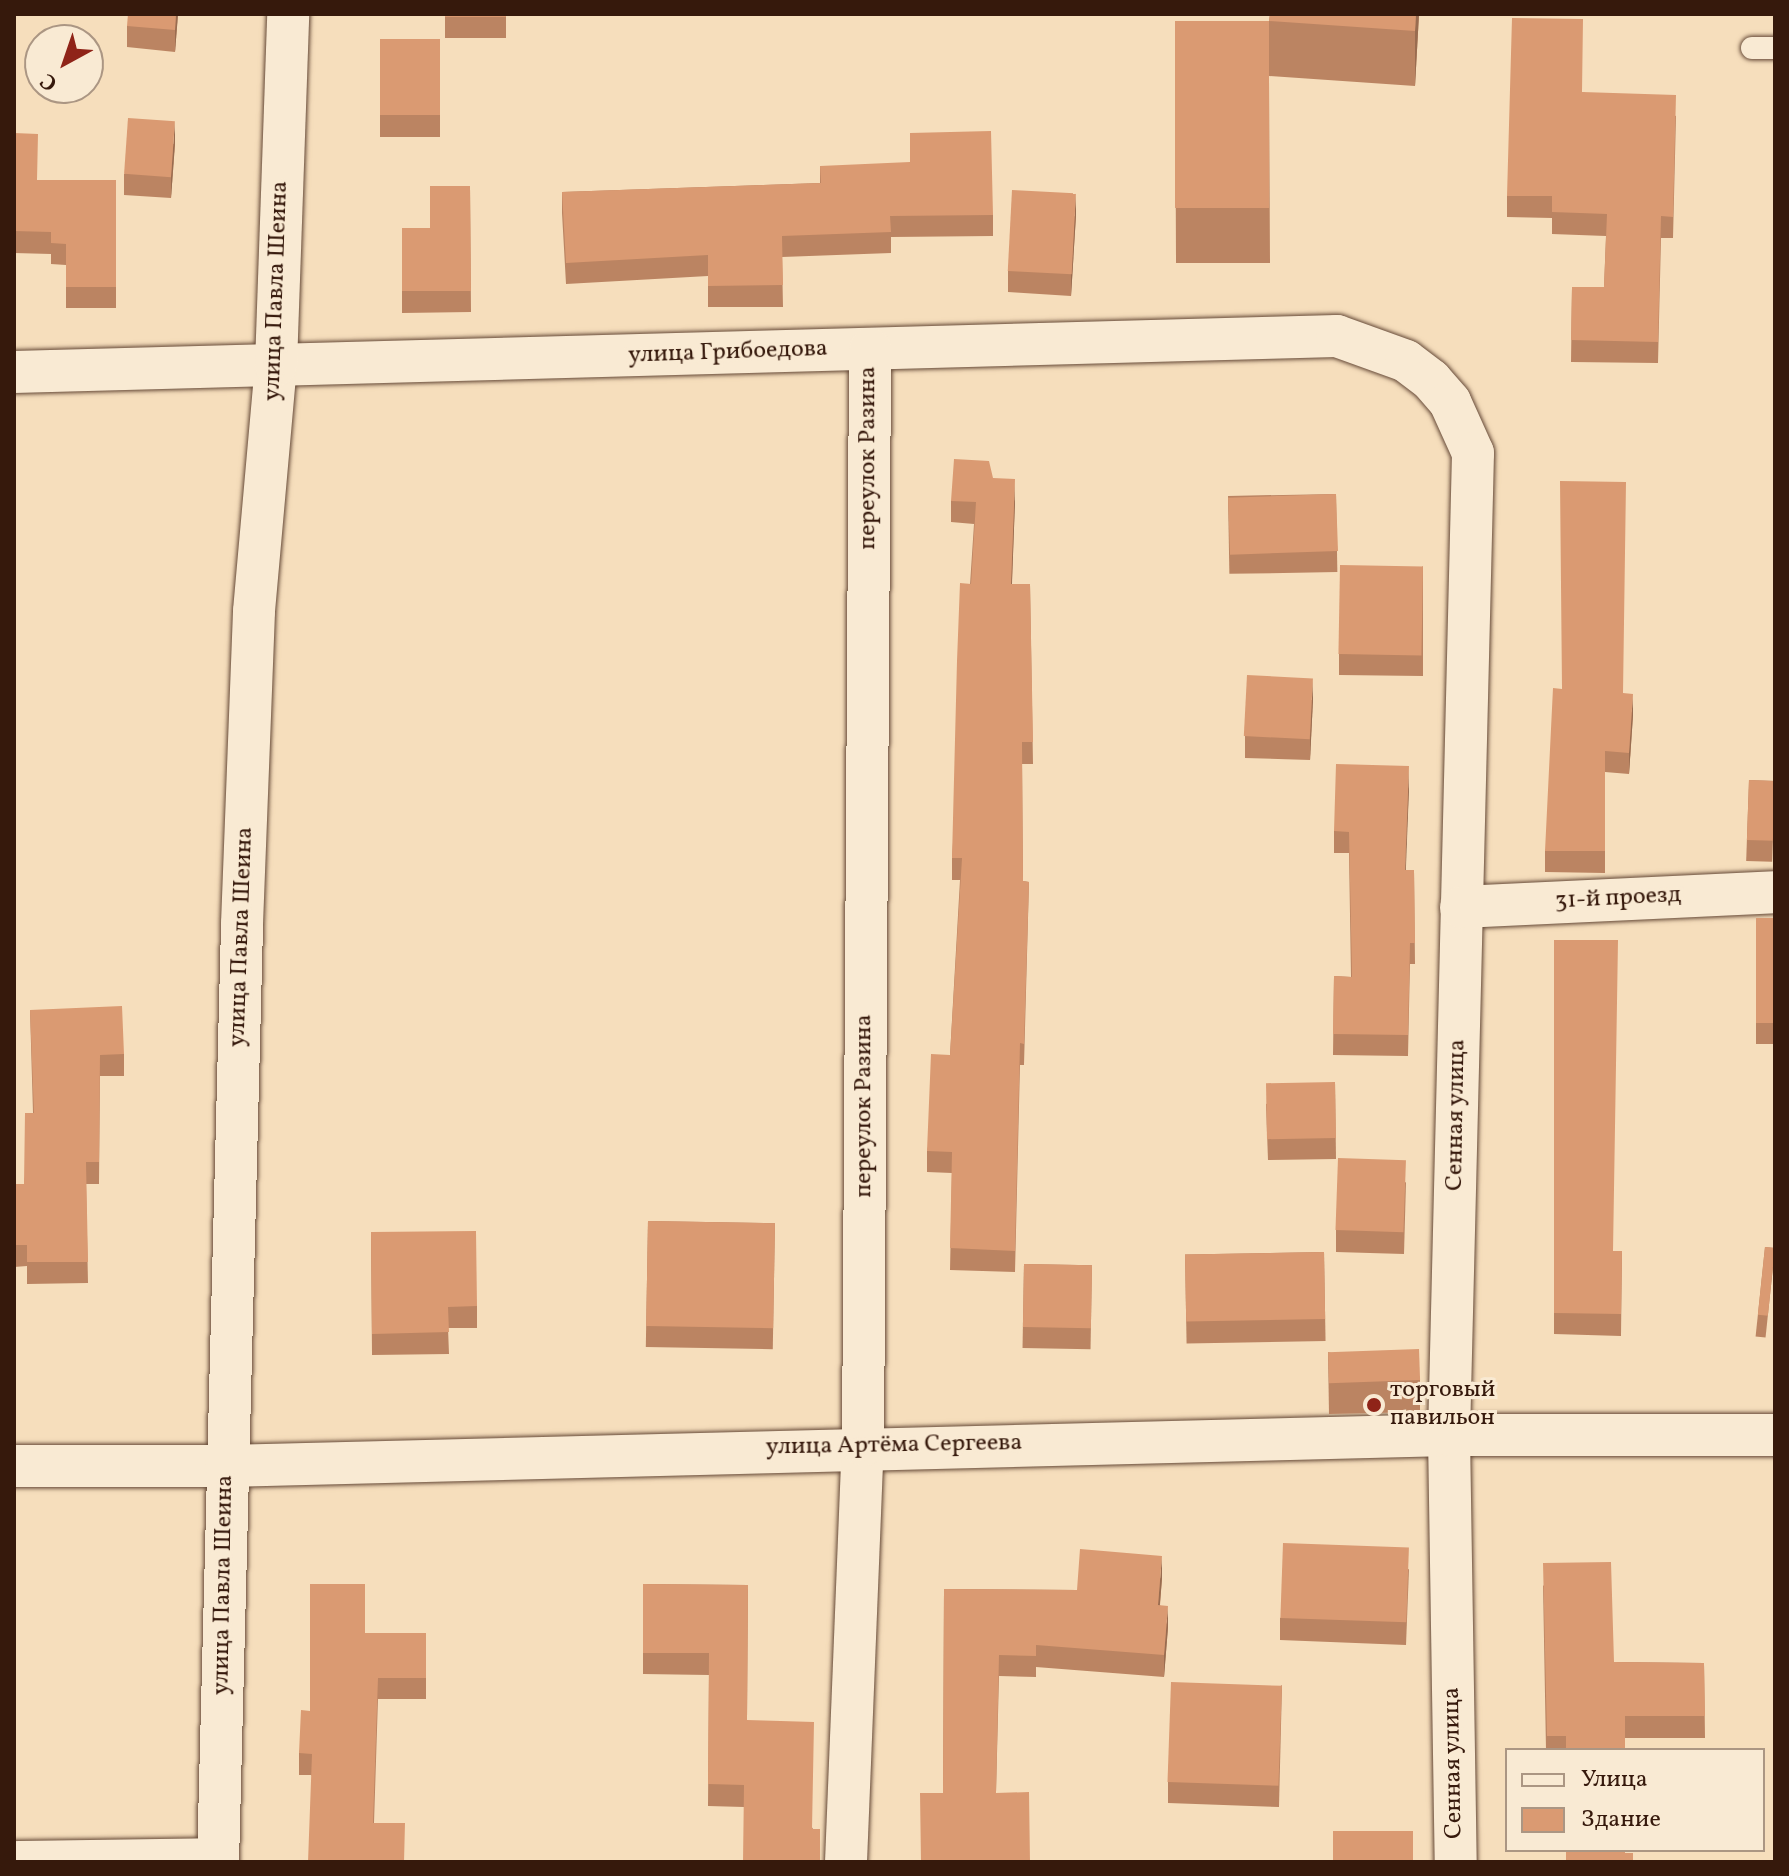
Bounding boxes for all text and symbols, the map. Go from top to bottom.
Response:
north arrow [24,24,104,104]
text: С [34,65,65,98]
street label: улица Павла Шеина [259,180,295,402]
street label: улица Грибоедова [628,335,828,371]
street label: переулок Разина [855,366,883,550]
street label: улица Павла Шеина [224,826,260,1048]
street label: 31-й проезд [1554,881,1682,917]
street label: переулок Разина [851,1014,879,1198]
street label: Сенная улица [1441,1039,1473,1191]
place label: торговый павильон [1390,1377,1495,1433]
marker: торговый павильон [1365,1396,1383,1414]
street label: улица Артёма Сергеева [765,1429,1023,1463]
street label: улица Павла Шеина [208,1475,240,1695]
street label: Сенная улица [1438,1687,1470,1839]
legend [1505,1748,1765,1852]
text: Улица [1581,1763,1648,1797]
text: Здание [1581,1803,1661,1837]

